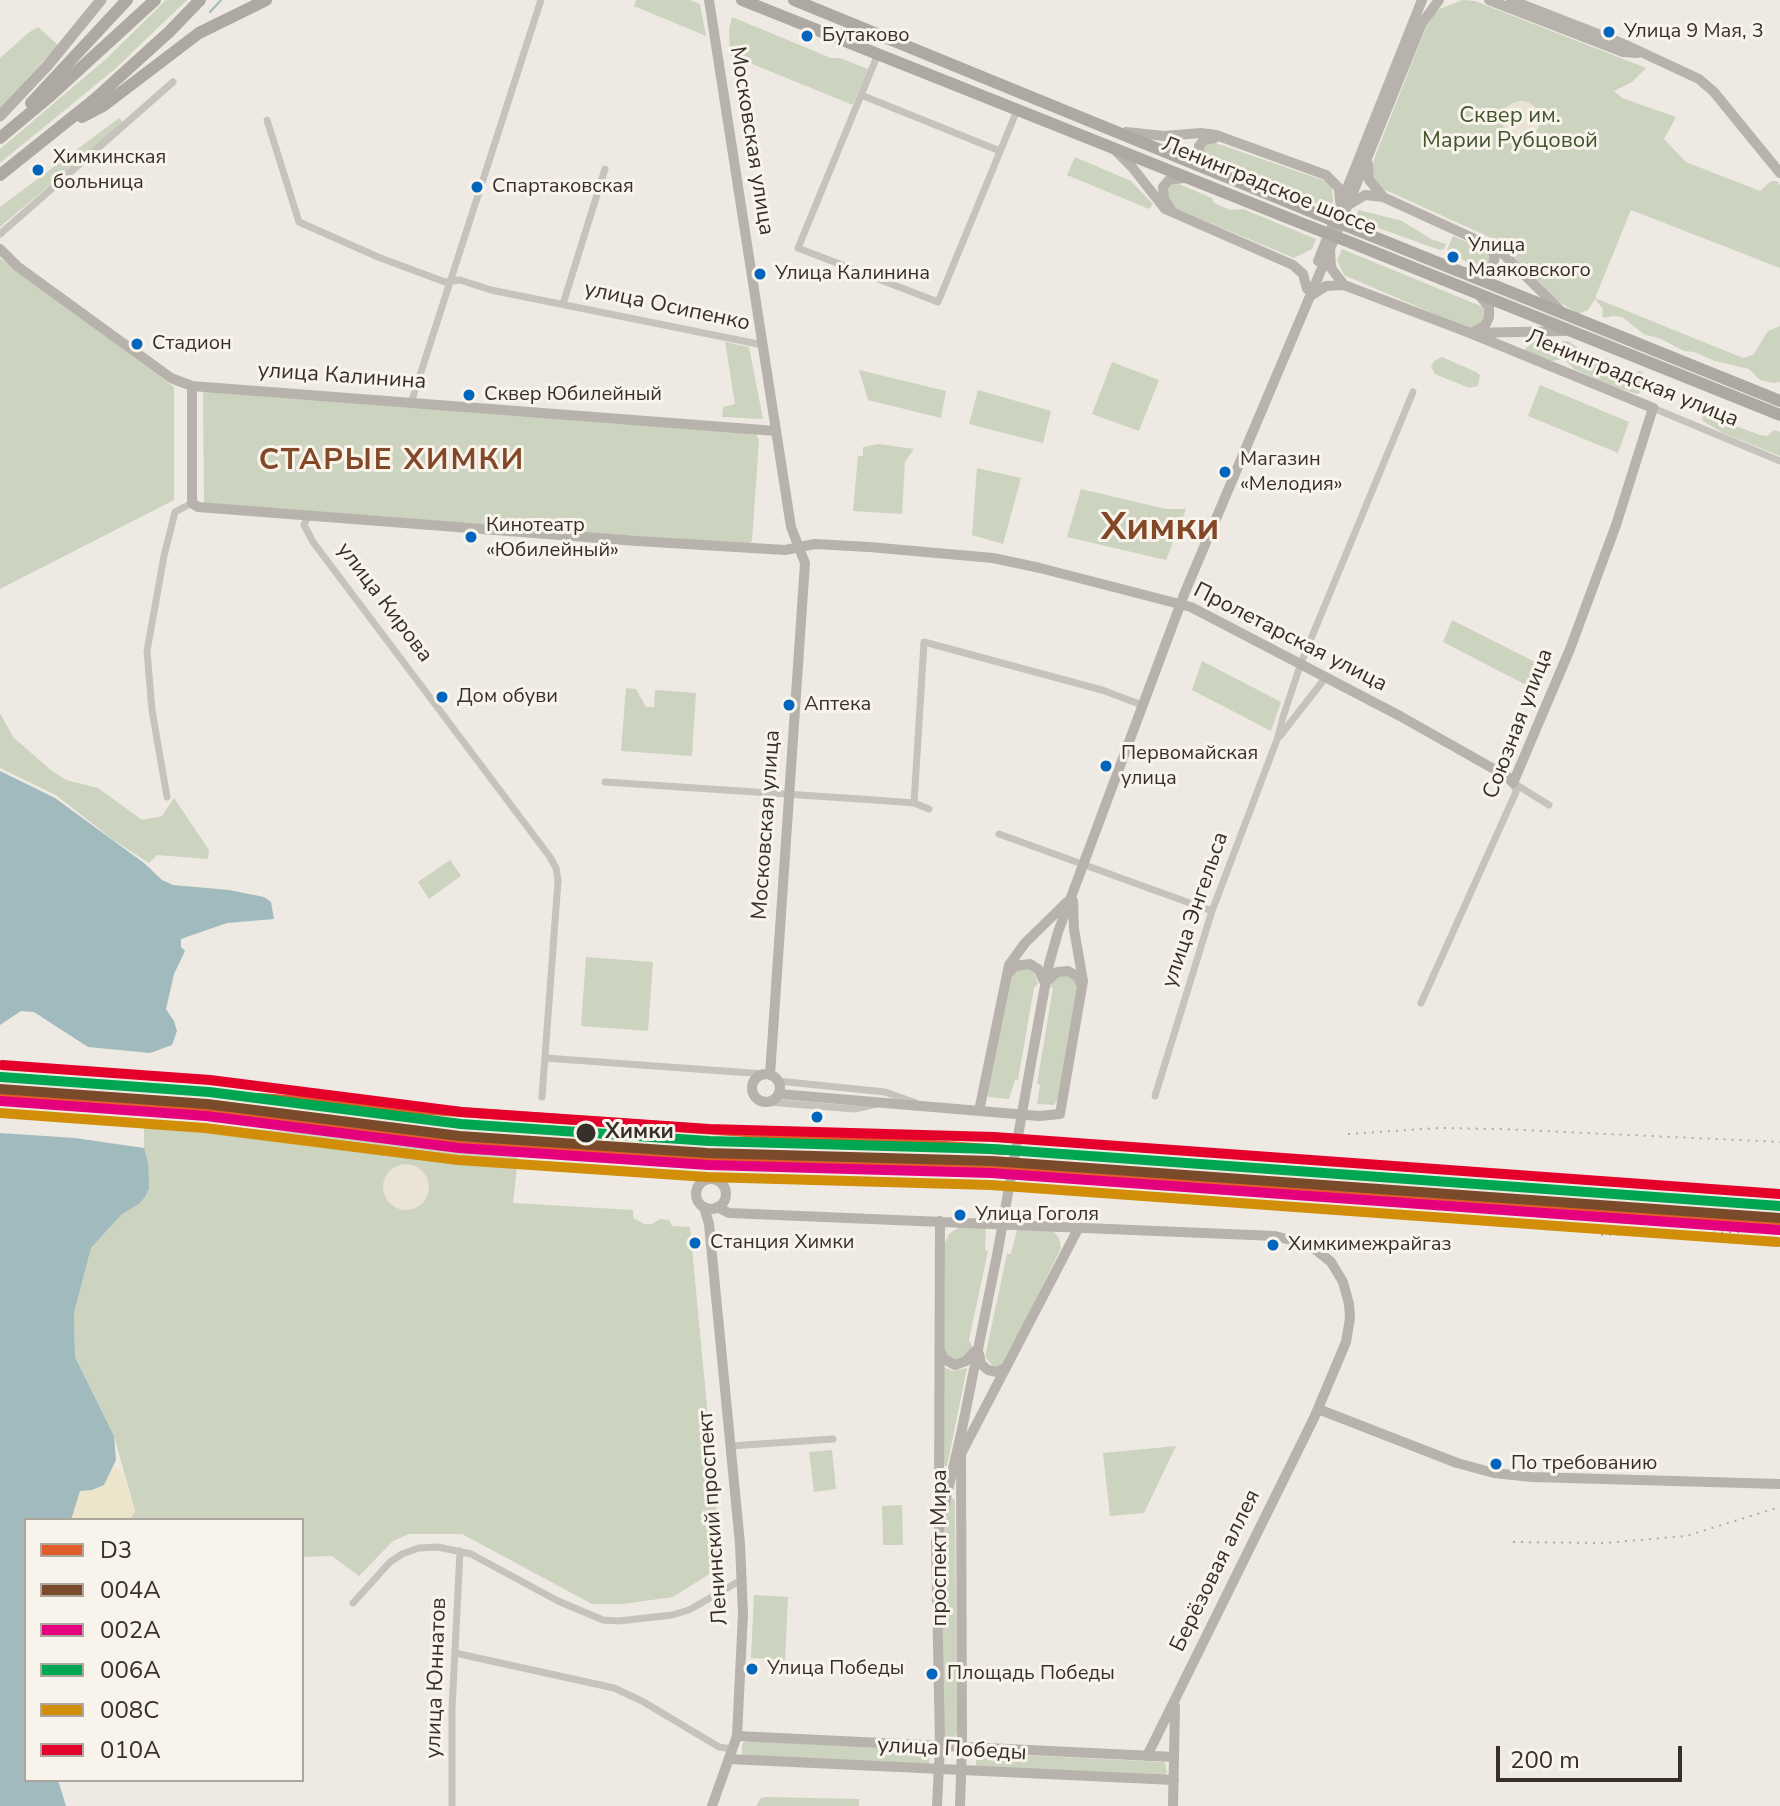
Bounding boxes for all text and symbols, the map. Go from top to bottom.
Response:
place label: Улица 9 Мая, 3 [1624,20,1764,44]
place label: Бутаково [822,24,910,48]
marker: Улица 9 Мая, 3 [1601,24,1617,40]
marker: Бутаково [799,28,815,44]
street label: Московская улица [723,45,779,237]
park label: Сквер им. Марии Рубцовой [1422,104,1598,156]
street label: Ленинградское шоссе [1158,132,1380,242]
place label: Химкинская больница [53,146,166,193]
marker: Химкинская больница [30,162,46,178]
place label: Спартаковская [492,175,634,199]
marker: Спартаковская [469,179,485,195]
place label: Улица Маяковского [1468,234,1591,281]
marker: Улица Маяковского [1445,249,1461,265]
place label: Улица Калинина [775,262,930,286]
marker: Улица Калинина [752,266,768,282]
street label: улица Осипенко [582,277,752,337]
street label: Ленинградская улица [1522,324,1742,434]
place label: Стадион [152,332,232,356]
marker: Стадион [129,336,145,352]
street label: улица Калинина [257,358,427,396]
place label: Сквер Юбилейный [484,383,662,407]
marker: Сквер Юбилейный [461,387,477,403]
district label: СТАРЫЕ ХИМКИ [259,444,525,480]
place label: Магазин «Мелодия» [1240,448,1343,495]
marker: Магазин «Мелодия» [1217,464,1233,480]
district label: Химки [1101,507,1219,553]
place label: Кинотеатр «Юбилейный» [486,514,619,561]
marker: Кинотеатр «Юбилейный» [463,529,479,545]
street label: улица Кирова [330,538,438,668]
street label: Пролетарская улица [1189,578,1391,698]
street label: Союзная улица [1478,645,1560,803]
place label: Дом обуви [457,685,558,709]
marker: Дом обуви [434,689,450,705]
place label: Аптека [804,693,871,717]
marker: Аптека [781,697,797,713]
street label: Московская улица [747,729,787,921]
place label: Первомайская улица [1121,742,1258,789]
marker: Первомайская улица [1098,758,1114,774]
street label: улица Энгельса [1157,829,1235,991]
unlabelled marker [809,1109,825,1125]
place label: Химки [605,1120,674,1146]
marker: Химки [574,1121,598,1145]
place label: Улица Гоголя [975,1203,1099,1227]
marker: Улица Гоголя [952,1207,968,1223]
place label: Станция Химки [710,1231,854,1255]
place label: Химкимежрайгаз [1288,1233,1452,1257]
marker: Станция Химки [687,1235,703,1251]
marker: Химкимежрайгаз [1265,1237,1281,1253]
street label: Ленинский проспект [693,1410,735,1626]
place label: По требованию [1511,1452,1657,1476]
marker: По требованию [1488,1456,1504,1472]
street label: проспект Мира [928,1469,954,1627]
street label: Берёзовая аллея [1165,1486,1267,1656]
legend [24,1518,304,1782]
text: D3 [100,1534,132,1566]
text: 004А [100,1574,161,1606]
street label: улица Юннатов [421,1597,453,1759]
text: 002А [100,1614,161,1646]
text: 006А [100,1654,161,1686]
place label: Улица Победы [767,1657,904,1681]
marker: Улица Победы [744,1661,760,1677]
place label: Площадь Победы [947,1662,1115,1686]
marker: Площадь Победы [924,1666,940,1682]
text: 008С [100,1694,159,1726]
scale bar [1500,1730,1686,1780]
street label: улица Победы [877,1733,1027,1767]
text: 010А [100,1734,161,1766]
text: 200 m [1510,1744,1580,1776]

